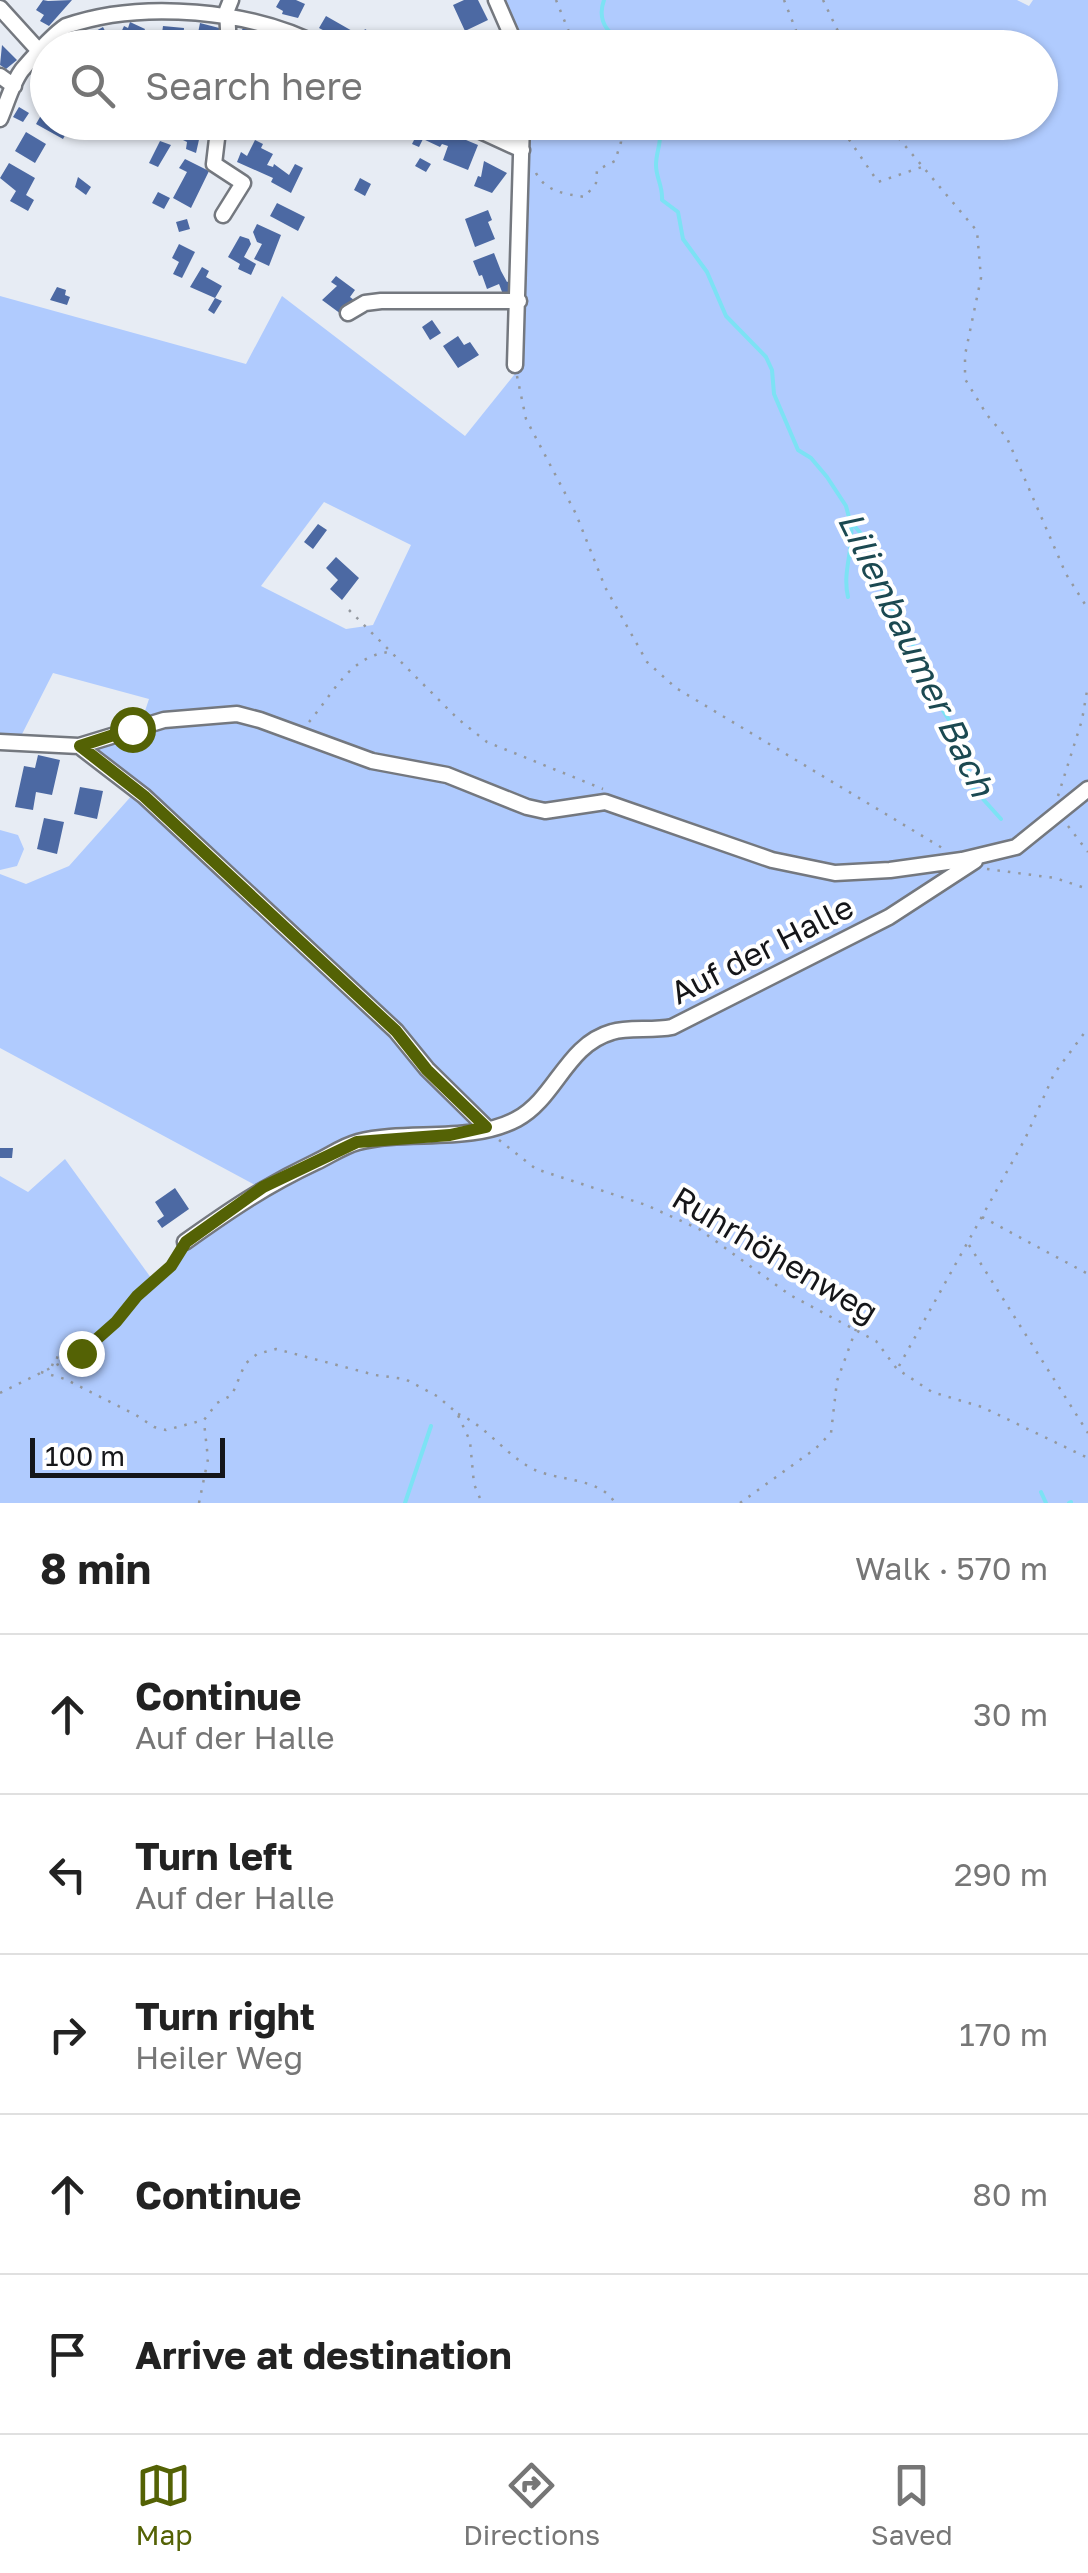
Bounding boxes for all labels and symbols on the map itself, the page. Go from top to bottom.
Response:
water label: Lilienbaumer Bach [830,504,1005,804]
route start [110,707,156,753]
street label: Auf der Halle [664,887,859,1011]
street label: Ruhrhöhenweg [666,1178,885,1330]
route end [59,1331,105,1377]
scale bar [30,1433,225,1478]

